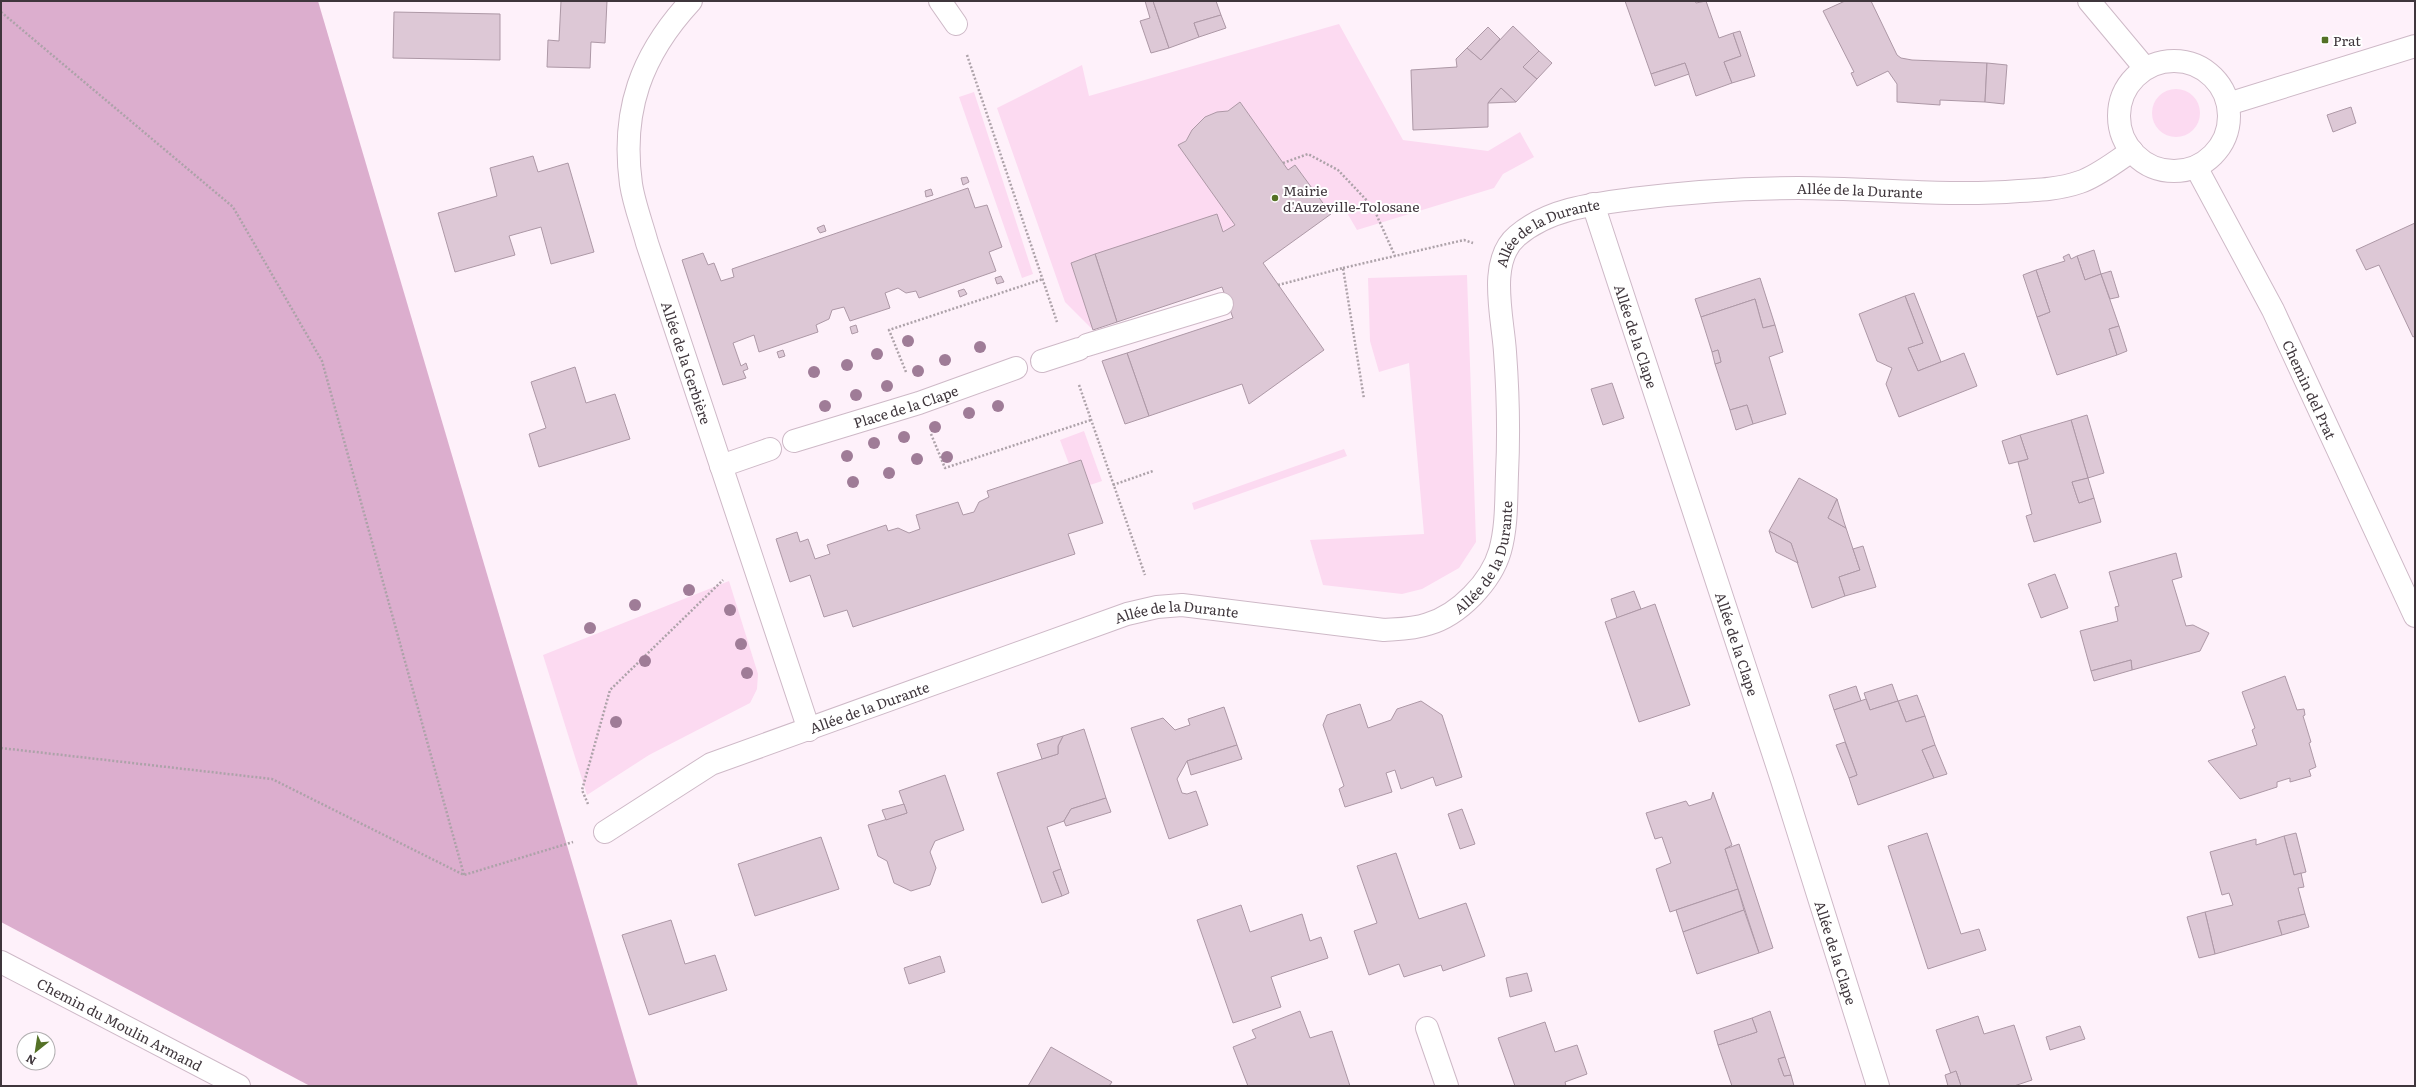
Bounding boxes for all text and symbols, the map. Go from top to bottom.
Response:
place label: Prat [2333,30,2361,50]
marker: Prat [2320,35,2330,45]
street label: Allée de la Durante [1797,178,1923,202]
place label: Mairie d'Auzeville-Tolosane [1283,180,1420,216]
marker: Mairie d'Auzeville-Tolosane [1270,193,1280,203]
street label: Allée de la Durante [1491,194,1601,270]
street label: Allée de la Clape [1610,282,1663,391]
street label: Allée de la Gerbière [657,298,717,427]
street label: Chemin del Prat [2278,337,2342,443]
street label: Place de la Clape [851,380,961,432]
street label: Allée de la Durante [1449,500,1516,618]
street label: Allée de la Clape [1711,589,1764,698]
street label: Allée de la Durante [1111,595,1240,628]
street label: Allée de la Durante [806,676,932,738]
street label: Allée de la Clape [1810,898,1862,1007]
street label: Chemin du Moulin Armand [34,973,206,1076]
north arrow [16,1031,56,1071]
text: N [23,1051,38,1070]

